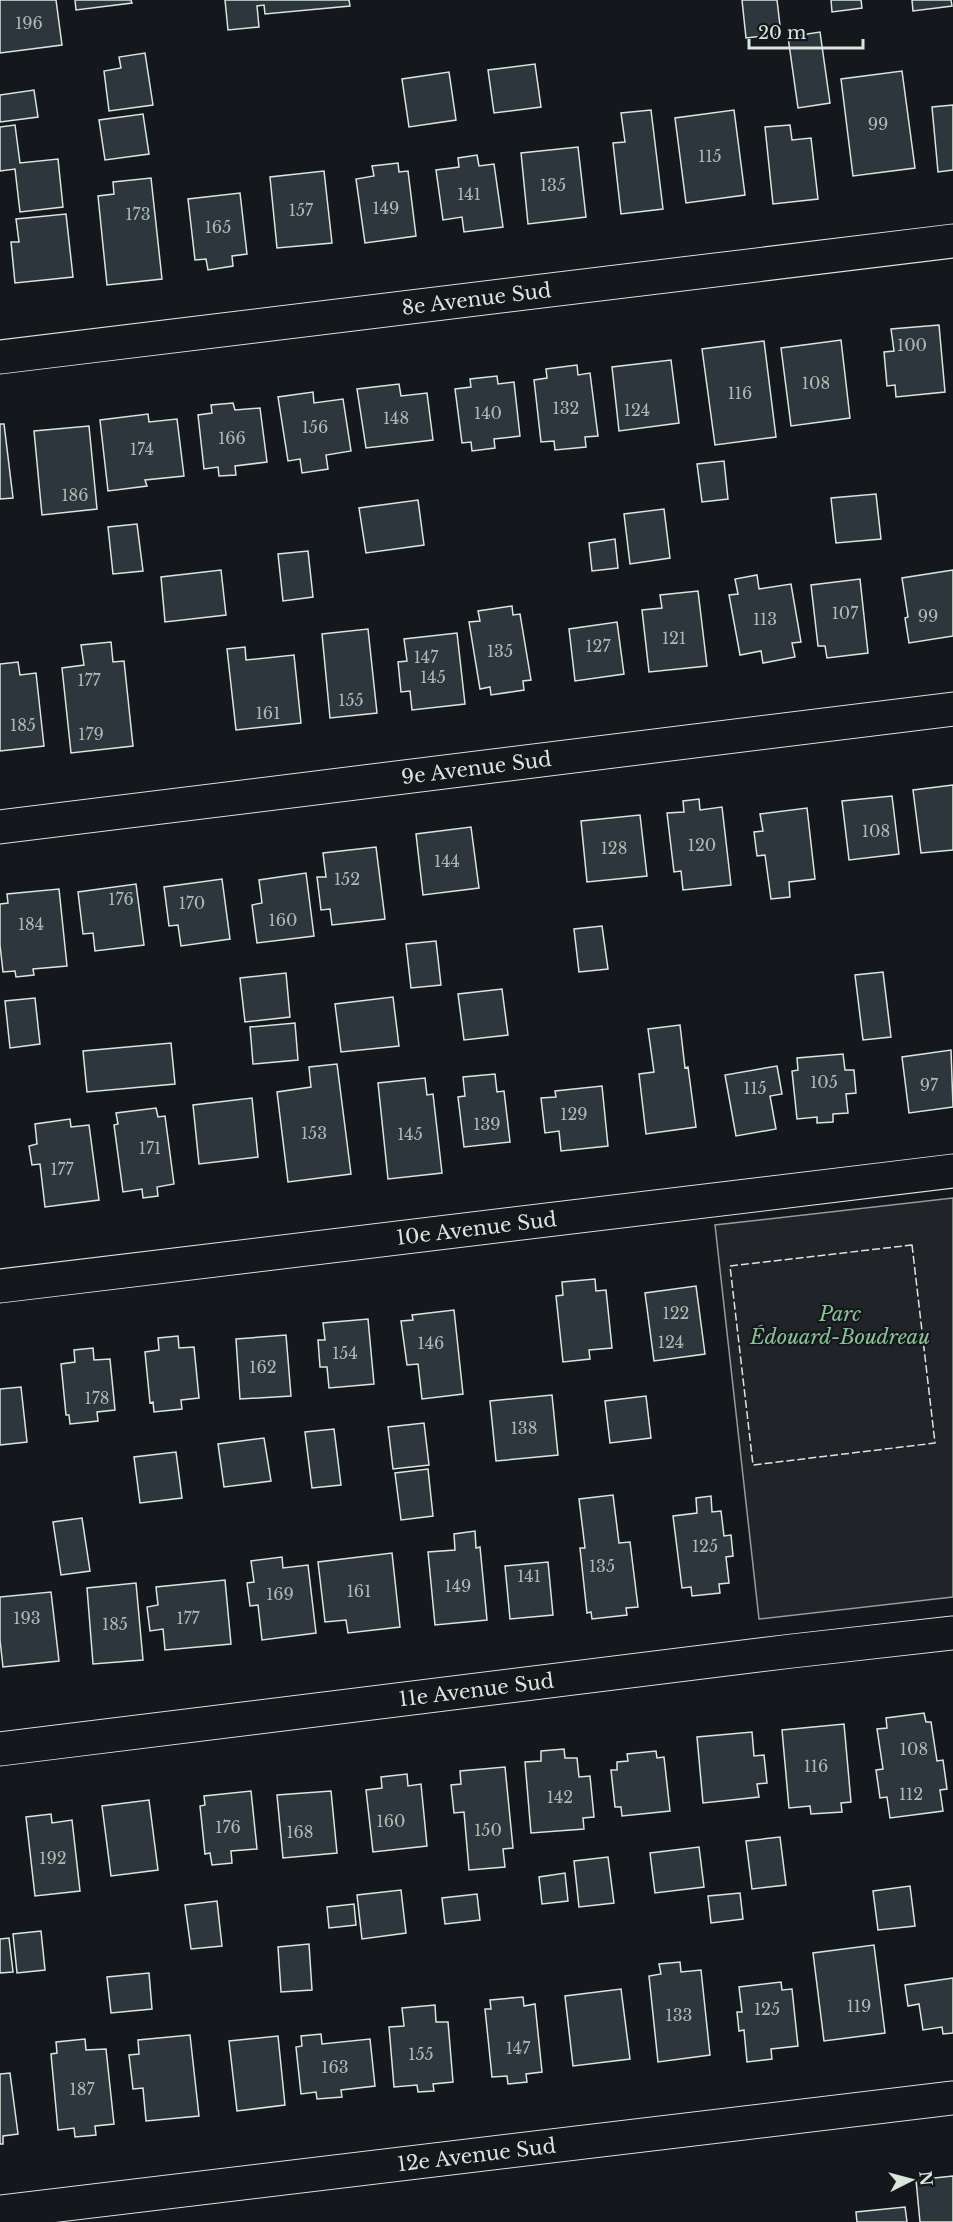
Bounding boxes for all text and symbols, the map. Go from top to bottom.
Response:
scale bar [749,12,863,50]
house number: 196 [15,13,43,33]
text: 20 m [758,22,806,44]
house number: 99 [868,114,888,134]
house number: 115 [698,146,722,166]
house number: 135 [540,175,566,195]
house number: 141 [457,184,481,204]
house number: 149 [373,198,399,218]
house number: 157 [289,200,314,220]
house number: 173 [125,204,151,224]
house number: 165 [205,217,231,237]
street label: 8e Avenue Sud [400,278,553,320]
house number: 100 [897,335,927,355]
house number: 108 [802,373,830,393]
house number: 116 [728,383,752,403]
house number: 132 [553,398,579,418]
house number: 124 [624,400,650,420]
house number: 140 [474,403,502,423]
house number: 148 [383,408,409,428]
house number: 156 [302,417,328,437]
house number: 166 [218,428,246,448]
house number: 174 [130,439,154,459]
house number: 186 [61,485,89,505]
house number: 107 [832,603,859,623]
house number: 99 [918,606,938,626]
house number: 113 [753,609,777,629]
house number: 121 [662,628,686,648]
house number: 127 [585,636,611,656]
house number: 135 [487,641,513,661]
house number: 147 [414,647,439,667]
house number: 145 [420,667,446,687]
house number: 177 [77,670,102,690]
house number: 155 [338,690,364,710]
house number: 161 [256,703,280,723]
house number: 185 [10,715,36,735]
house number: 179 [78,724,104,744]
street label: 9e Avenue Sud [400,747,553,789]
house number: 108 [862,821,890,841]
house number: 120 [688,835,716,855]
house number: 128 [601,838,627,858]
house number: 144 [434,851,460,871]
house number: 152 [334,869,360,889]
house number: 176 [108,889,134,909]
house number: 170 [179,893,205,913]
house number: 160 [269,910,297,930]
house number: 184 [18,914,44,934]
house number: 105 [810,1072,838,1092]
house number: 97 [920,1075,939,1095]
house number: 115 [743,1078,767,1098]
house number: 129 [560,1104,588,1124]
house number: 139 [473,1114,501,1134]
house number: 153 [301,1123,327,1143]
house number: 145 [397,1124,423,1144]
house number: 171 [139,1138,161,1158]
house number: 177 [50,1159,75,1179]
street label: 10e Avenue Sud [395,1207,558,1250]
park label: Parc Édouard-Boudreau [749,1302,930,1349]
house number: 122 [663,1303,689,1323]
house number: 124 [658,1332,684,1352]
house number: 146 [418,1333,444,1353]
house number: 154 [332,1343,358,1363]
house number: 162 [249,1357,277,1377]
house number: 178 [85,1388,109,1408]
house number: 138 [511,1418,537,1438]
house number: 125 [692,1536,718,1556]
house number: 135 [589,1556,615,1576]
house number: 141 [517,1566,541,1586]
house number: 149 [445,1576,471,1596]
house number: 161 [347,1581,371,1601]
house number: 169 [266,1584,294,1604]
house number: 193 [13,1608,41,1628]
house number: 177 [176,1608,201,1628]
house number: 185 [102,1614,128,1634]
street label: 11e Avenue Sud [397,1669,555,1712]
house number: 108 [900,1739,928,1759]
house number: 116 [804,1756,828,1776]
house number: 112 [899,1784,923,1804]
house number: 142 [547,1787,573,1807]
house number: 160 [377,1811,405,1831]
house number: 176 [215,1817,241,1837]
house number: 150 [474,1820,502,1840]
house number: 168 [286,1822,314,1842]
house number: 192 [39,1848,67,1868]
house number: 119 [847,1996,871,2016]
house number: 125 [754,1999,780,2019]
house number: 133 [666,2005,692,2025]
house number: 147 [506,2038,531,2058]
house number: 155 [408,2044,434,2064]
house number: 163 [321,2057,349,2077]
house number: 187 [70,2079,95,2099]
street label: 12e Avenue Sud [396,2134,557,2176]
north arrow [881,2150,941,2210]
text: N [915,2170,937,2187]

